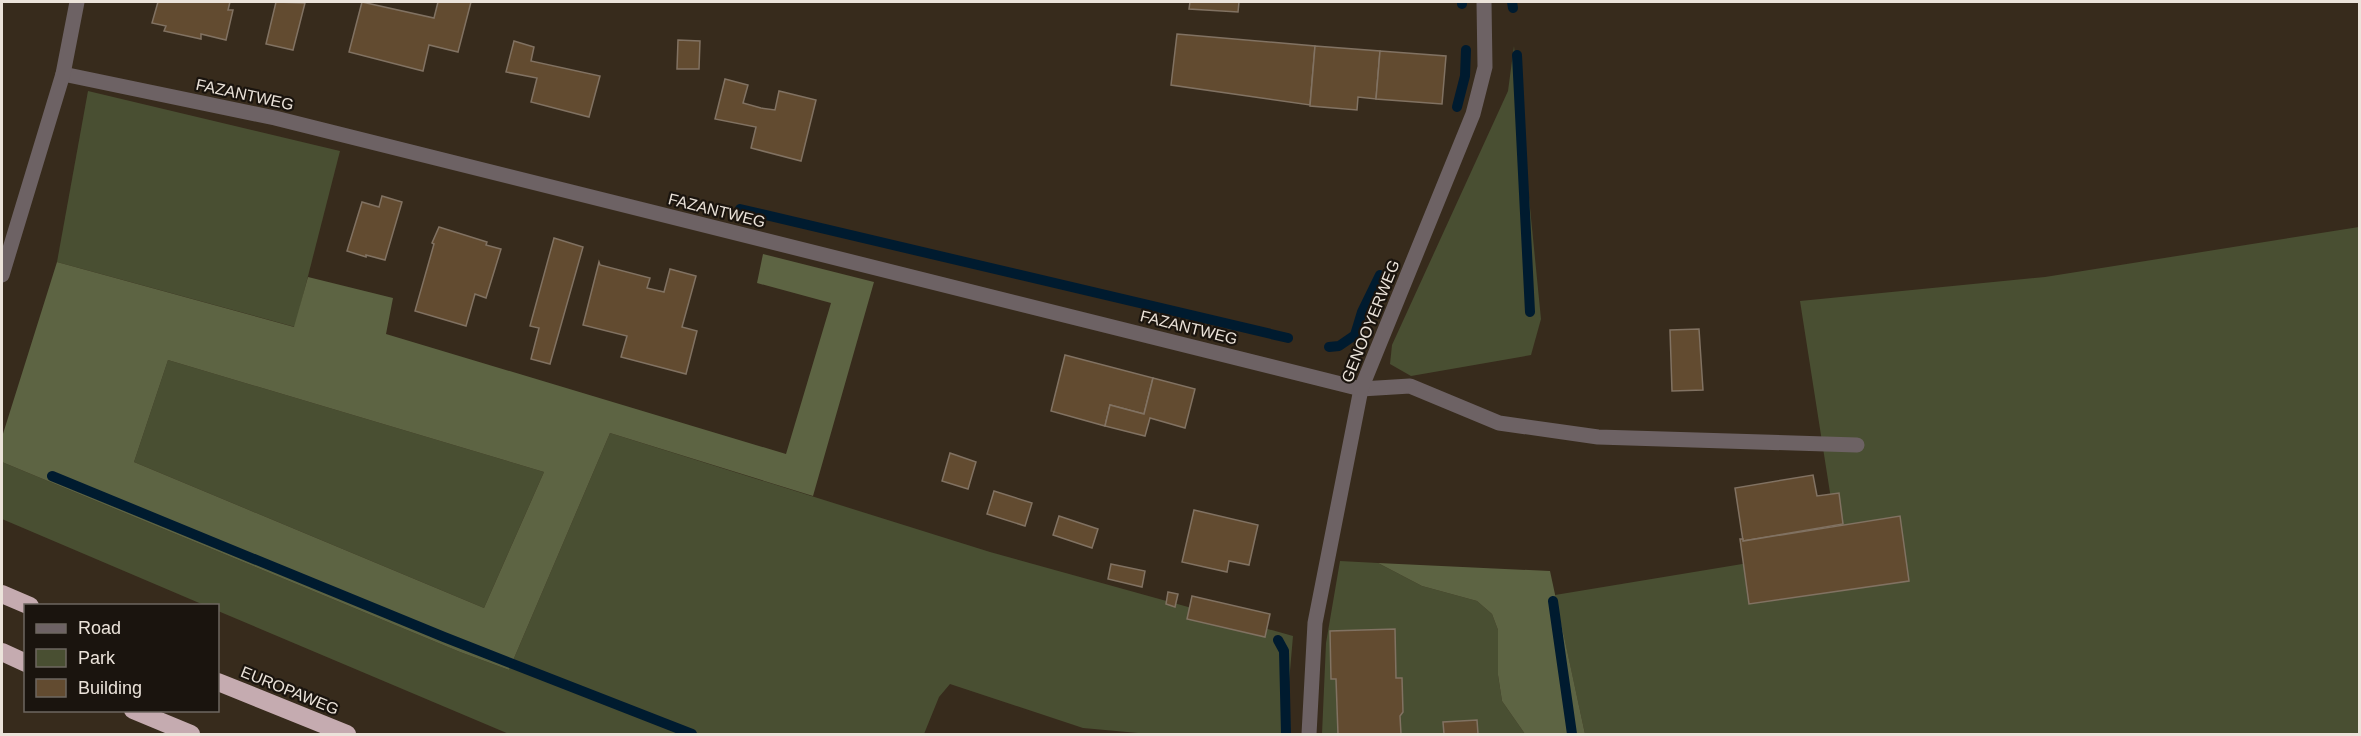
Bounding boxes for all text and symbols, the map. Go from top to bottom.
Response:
street label: FAZANTWEG [194,76,295,113]
street label: FAZANTWEG [667,190,767,231]
street label: GENOOYERWEG [1338,258,1403,385]
street label: FAZANTWEG [1139,307,1239,348]
legend [24,604,219,712]
text: Road [78,618,121,638]
text: Park [78,648,116,668]
street label: EUROPAWEG [238,663,341,718]
text: Building [78,678,142,698]

